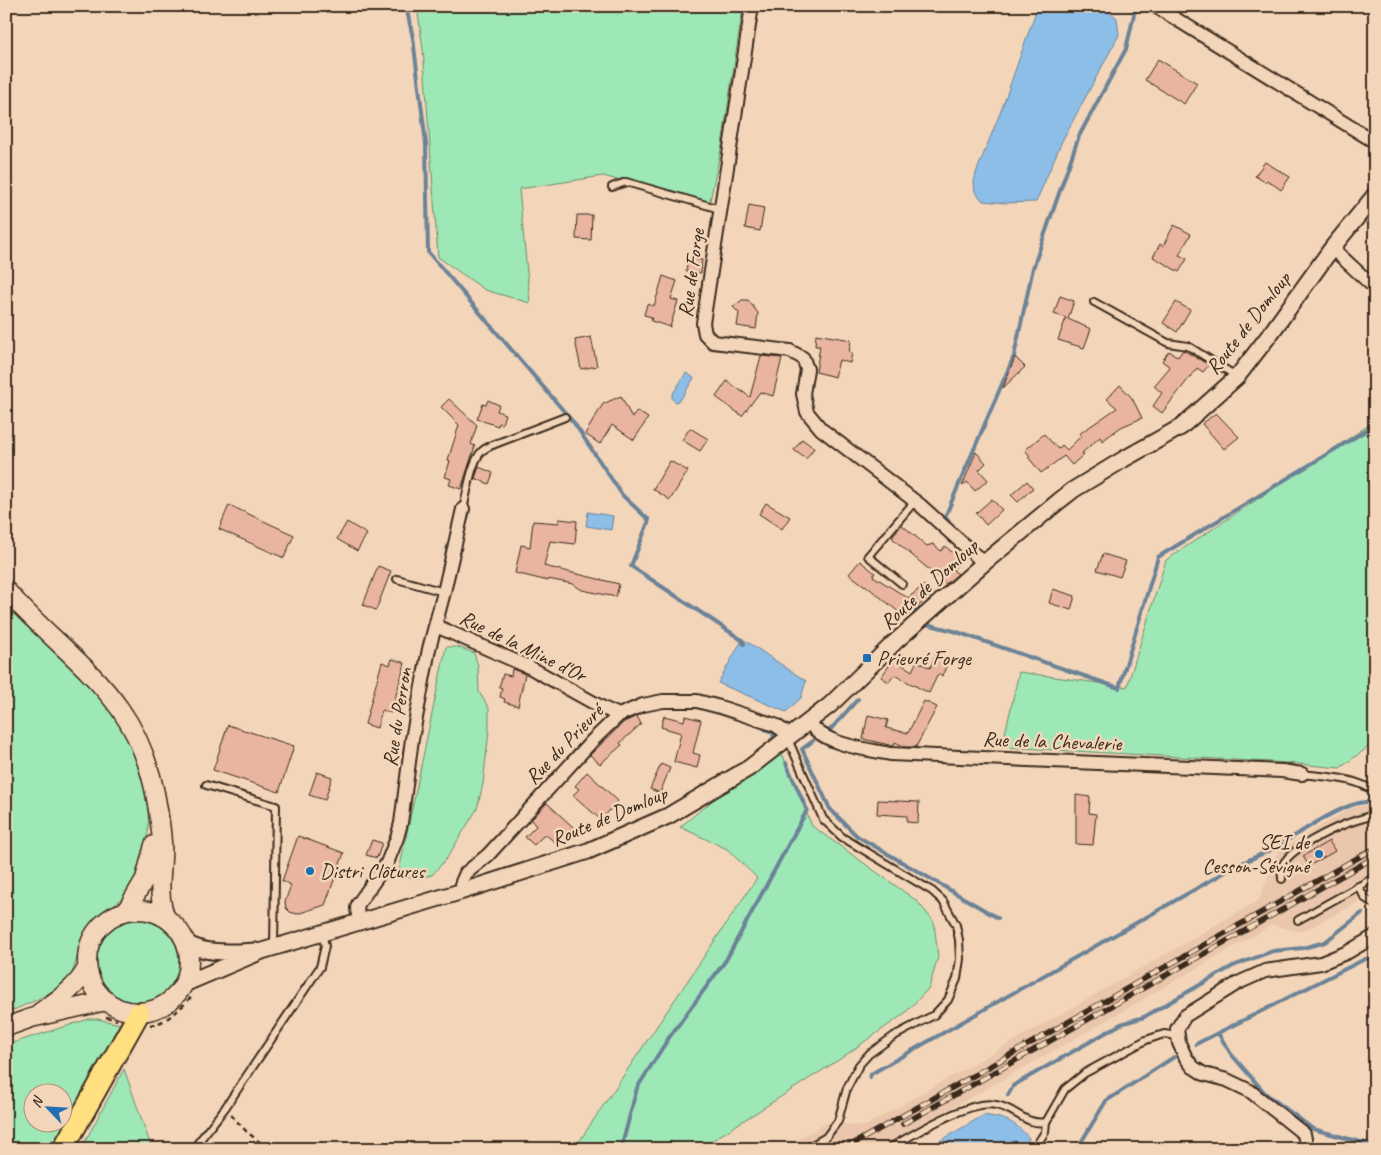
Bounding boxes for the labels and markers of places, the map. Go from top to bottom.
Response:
place label: Prieuré Forge [877,645,972,671]
marker: Prieuré Forge [861,652,873,664]
place label: SEI de Cesson-Sévigné [1202,829,1312,879]
marker: SEI de Cesson-Sévigné [1313,848,1325,860]
place label: Distri Clôtures [320,858,426,884]
marker: Distri Clôtures [304,865,316,877]

